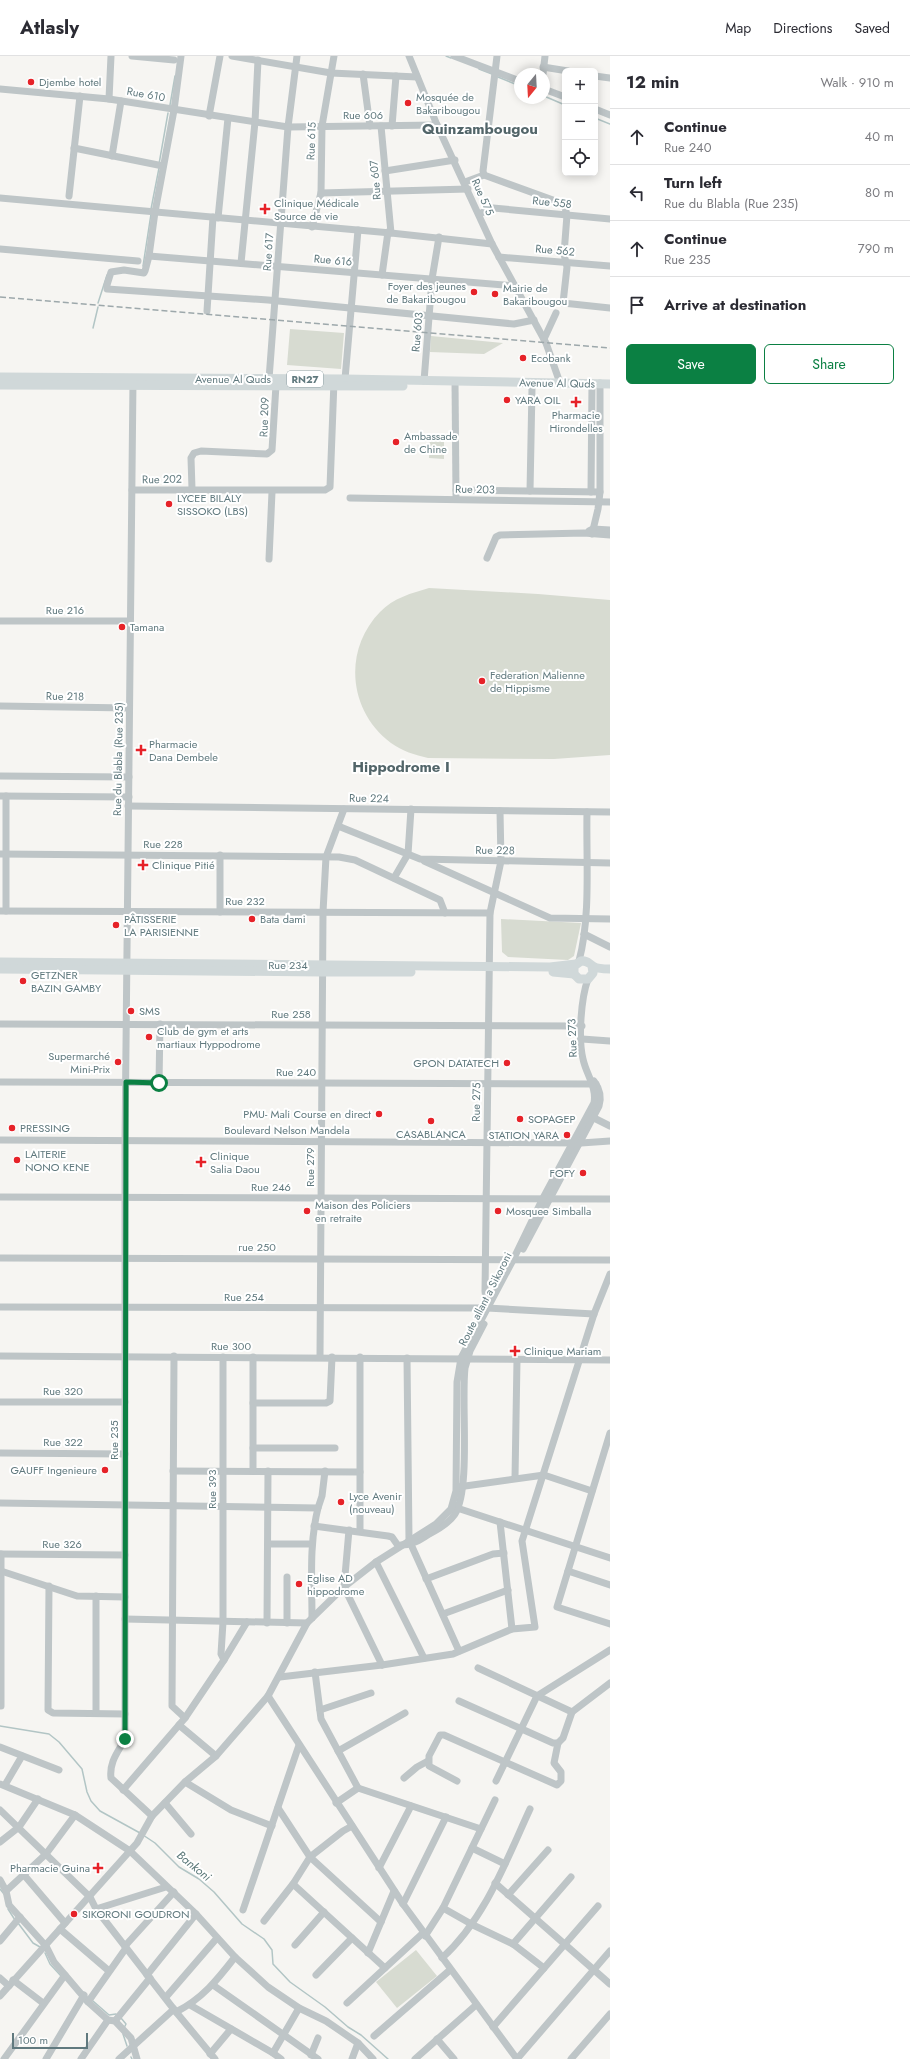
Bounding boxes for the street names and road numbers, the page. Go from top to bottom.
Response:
street label: Rue 610 [126,83,167,105]
street label: Rue 606 [343,107,383,123]
street label: Rue 615 [302,122,320,160]
street label: Rue 607 [365,159,385,200]
street label: Rue 575 [468,176,498,218]
street label: Rue 558 [532,192,572,212]
street label: Rue 617 [259,232,277,271]
street label: Rue 562 [535,240,575,260]
street label: Rue 616 [313,250,353,270]
street label: Rue 603 [407,311,427,353]
street label: Avenue Al Quds [195,371,271,387]
road number: RN27 [287,371,323,387]
street label: Avenue Al Quds [519,374,596,392]
street label: Rue 209 [255,397,273,437]
street label: Rue 202 [142,471,182,487]
street label: Rue 203 [455,481,495,497]
street label: Rue 216 [46,602,84,618]
street label: Rue 218 [46,688,84,704]
street label: Rue du Blabla (Rue 235) [109,702,127,816]
street label: Rue 224 [349,790,390,806]
street label: Rue 228 [143,836,183,852]
street label: Rue 228 [475,842,515,858]
street label: Rue 232 [225,893,265,909]
street label: Rue 234 [268,957,308,973]
street label: Rue 258 [271,1006,311,1022]
street label: Rue 273 [563,1018,581,1058]
street label: Rue 240 [276,1064,316,1080]
street label: Rue 275 [468,1082,484,1122]
street label: Boulevard Nelson Mandela [224,1122,350,1138]
street label: Rue 279 [302,1147,318,1187]
street label: Rue 246 [251,1179,291,1195]
street label: rue 250 [238,1239,276,1255]
street label: Route allant a Sikoroni [454,1249,516,1349]
street label: Rue 254 [224,1289,264,1305]
street label: Rue 300 [211,1338,251,1354]
street label: Rue 320 [43,1383,83,1399]
street label: Rue 235 [106,1420,122,1460]
street label: Rue 322 [43,1434,83,1450]
street label: Rue 393 [204,1469,220,1509]
street label: Rue 326 [42,1536,82,1552]

